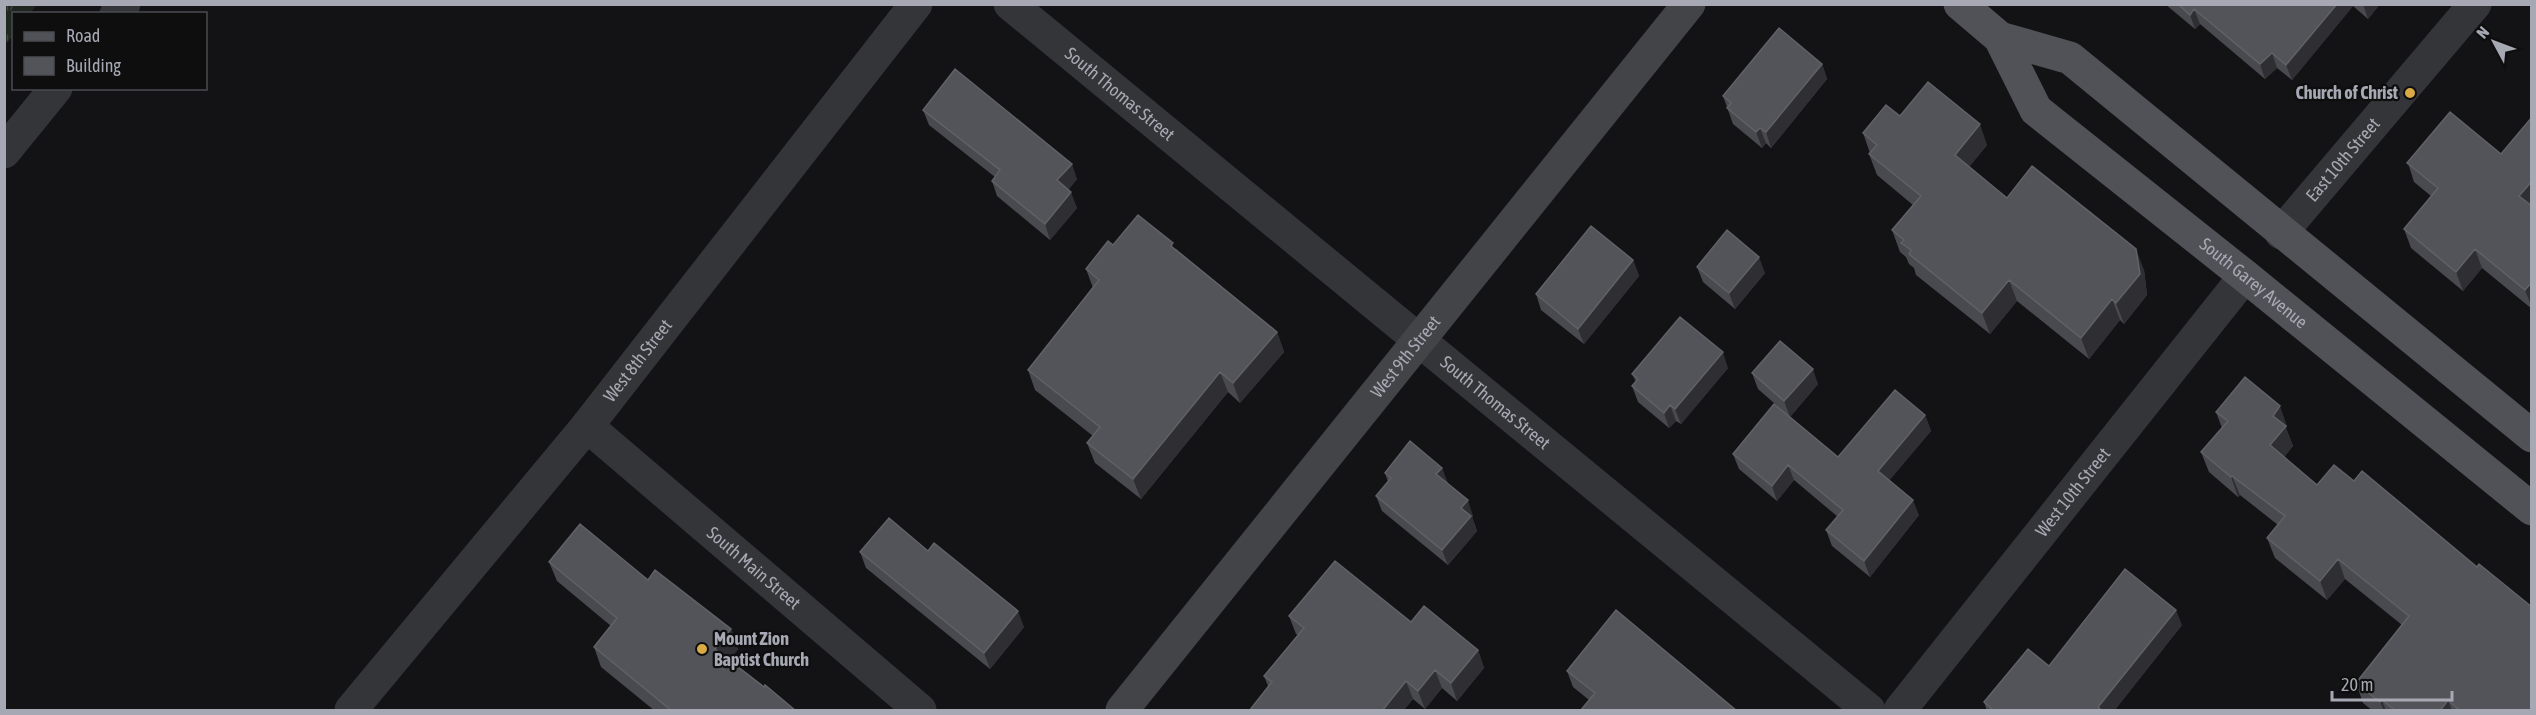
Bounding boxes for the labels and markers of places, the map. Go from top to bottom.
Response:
place label: Church of Christ [2296,82,2399,103]
marker: Church of Christ [2403,86,2417,100]
place label: Mount Zion Baptist Church [714,628,809,670]
marker: Mount Zion Baptist Church [695,642,709,656]

